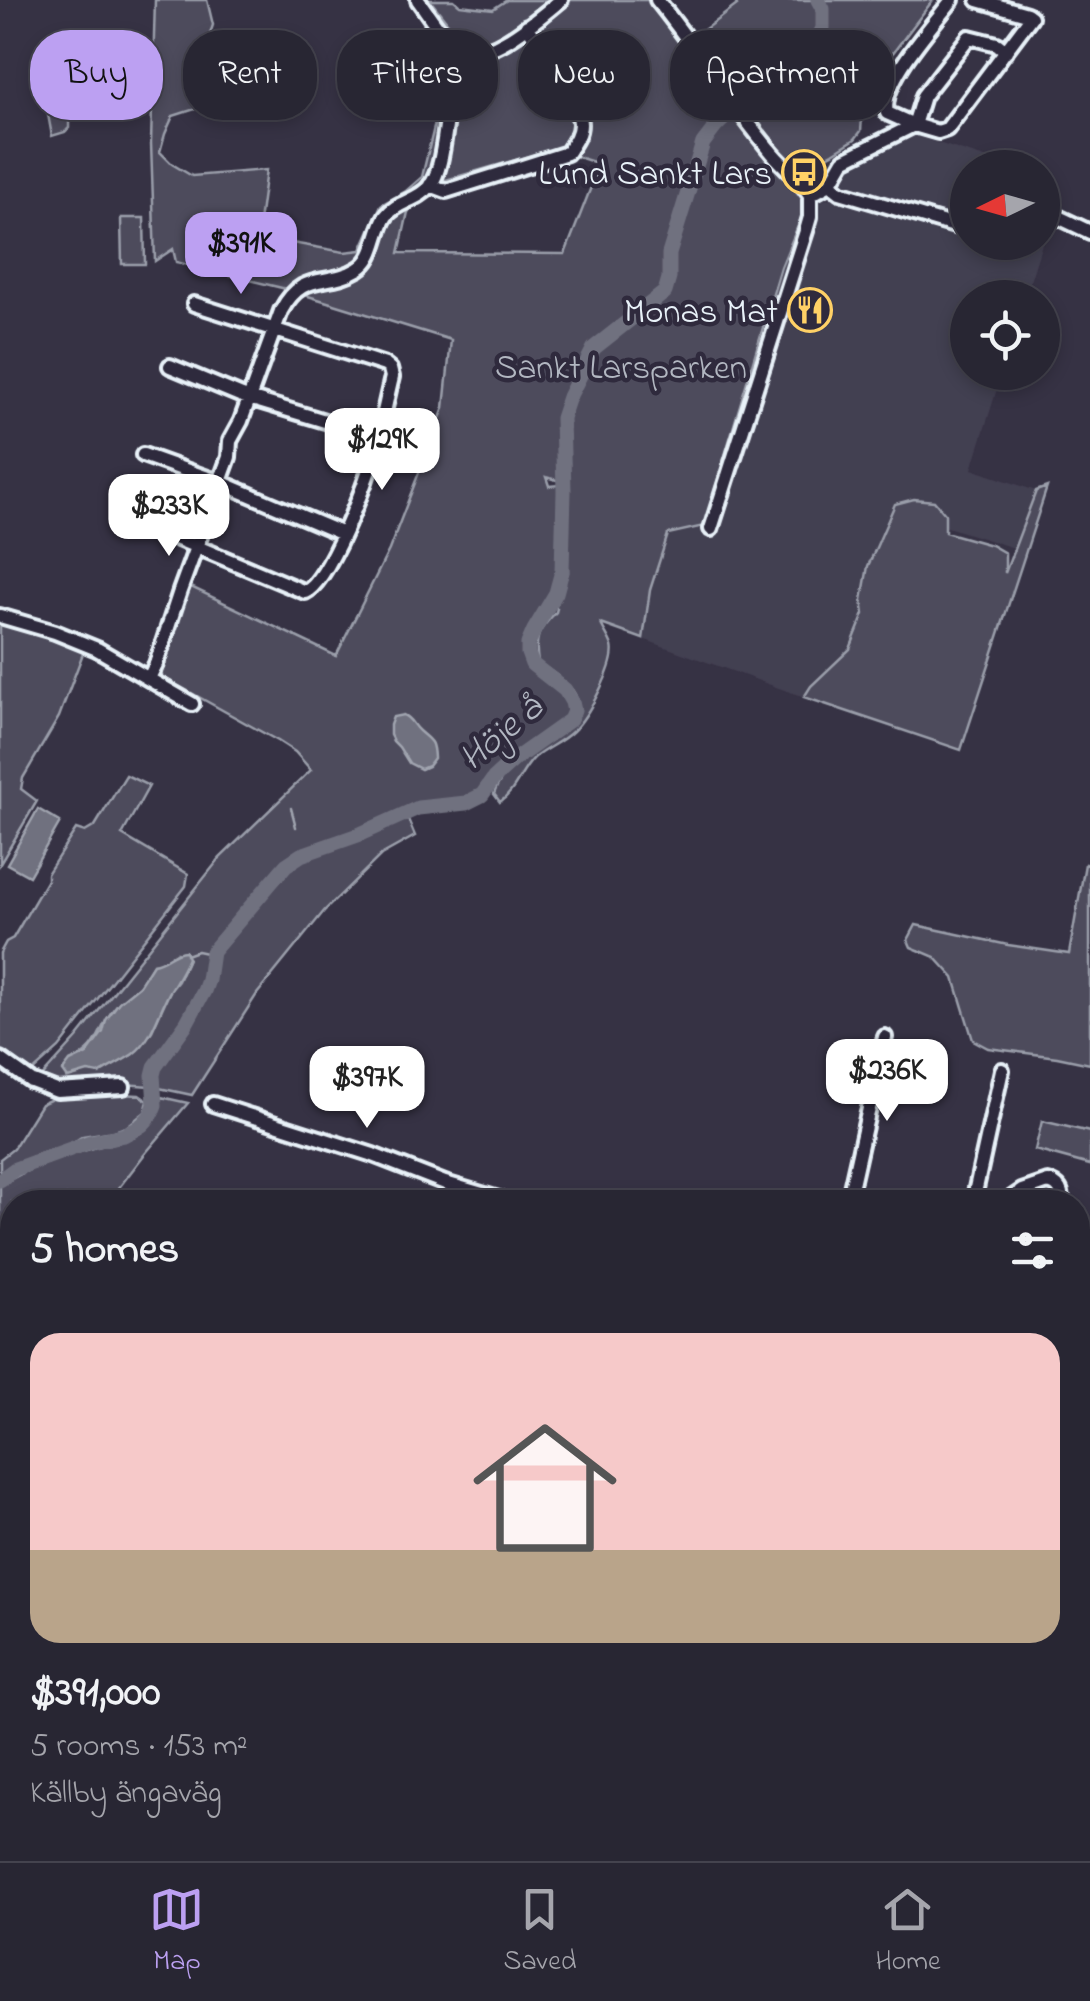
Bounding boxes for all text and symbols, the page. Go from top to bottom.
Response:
chip: Buy [30,30,163,120]
chip: Rent [183,30,317,120]
chip: Filters [337,30,498,120]
chip: New [518,30,650,120]
chip: Apartment [670,30,894,120]
bus stop icon: Lund Sankt Lars [781,149,827,195]
place label: Lund Sankt Lars [538,150,772,201]
north arrow [950,150,1060,260]
map controls [950,150,1060,390]
pin: $391K [171,212,311,297]
text: $391K [207,221,275,268]
button: locate [950,280,1060,390]
restaurant icon: Monas Mat [787,287,833,333]
place label: Monas Mat [624,288,778,339]
park label: Sankt Larsparken [495,344,747,395]
pin: $129K [312,408,452,493]
text: $129K [347,417,417,464]
pin: $233K [99,474,239,559]
text: $233K [130,483,208,530]
water label: Höje å [448,682,558,786]
pin: $236K [817,1039,957,1124]
pin: $397K [297,1046,437,1131]
text: $236K [848,1048,926,1095]
text: $397K [332,1055,402,1102]
text: 5 homes [30,1220,179,1281]
icon: filters [1005,1223,1060,1278]
icon: home [455,1398,635,1578]
text: $391,000 [30,1663,160,1724]
text: 5 rooms · 153 m² [30,1724,247,1771]
text: Källby ängaväg [30,1771,222,1818]
tab: Map [149,1882,204,1983]
tab: Saved [503,1882,576,1983]
tab: Home [875,1882,941,1983]

